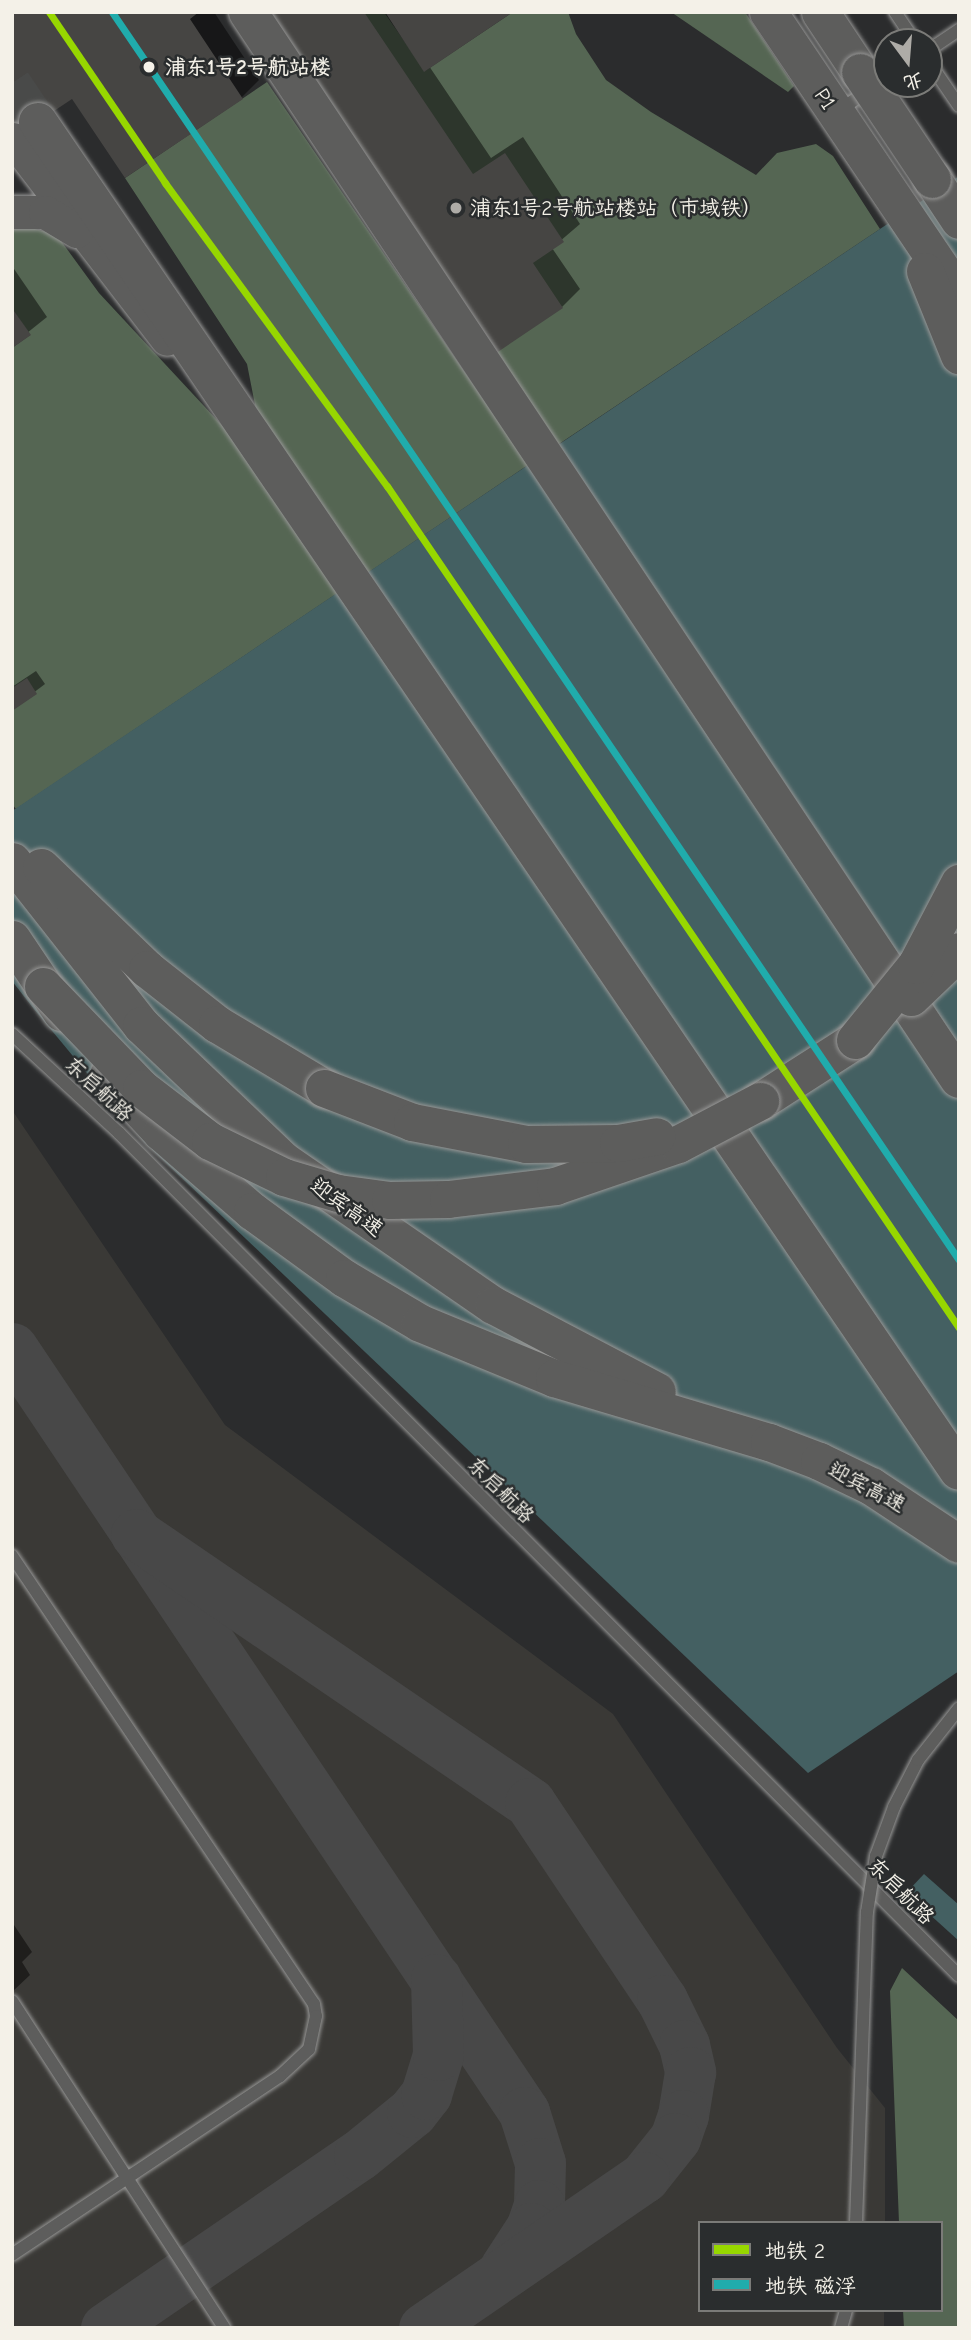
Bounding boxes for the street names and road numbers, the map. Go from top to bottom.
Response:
street label: P1 [809,84,841,114]
street label: 东启航路 [60,1051,138,1127]
street label: 迎宾高速 [306,1172,388,1242]
street label: 东启航路 [462,1451,540,1529]
street label: 迎宾高速 [824,1456,910,1518]
street label: 东启航路 [862,1852,940,1930]

